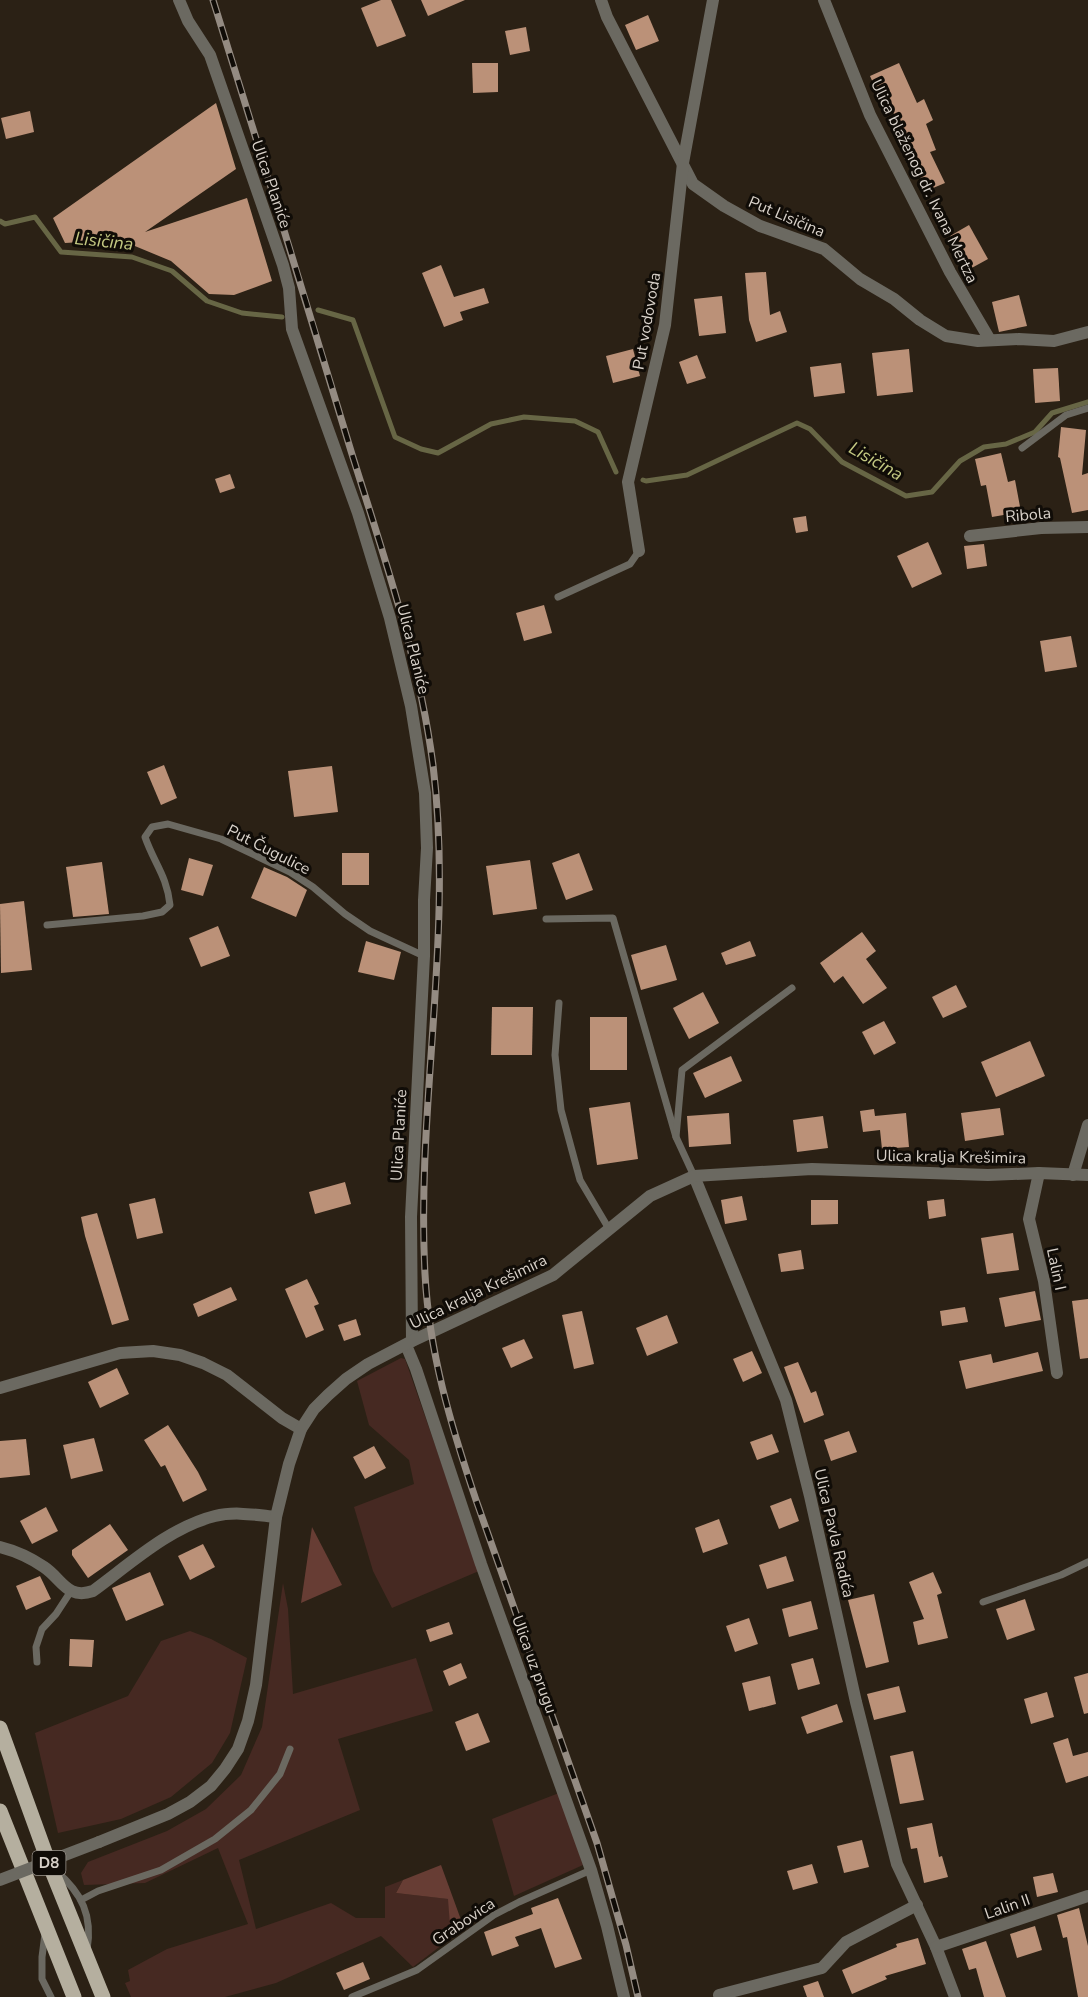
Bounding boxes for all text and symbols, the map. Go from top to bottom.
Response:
street label: Ulica blaženog dr. Ivana Mertza [865,76,983,287]
street label: Ulica Planiće [246,137,296,231]
street label: Put Lisičina [745,191,828,243]
water label: Lisičina [73,226,135,256]
street label: Put vodovoda [628,271,666,372]
water label: Lisičina [844,436,908,486]
street label: Ribola [1004,502,1052,528]
street label: Ulica Planiće [391,602,435,697]
street label: Put Čugulice [223,819,314,880]
street label: Ulica Planiće [386,1089,412,1182]
street label: Ulica kralja Krešimira [876,1145,1026,1169]
street label: Lalin I [1041,1246,1071,1292]
street label: Ulica kralja Krešimira [406,1249,551,1335]
street label: Ulica Pavla Radića [808,1467,860,1600]
street label: Ulica uz prugu [506,1612,562,1716]
road number: D8 [32,1851,66,1875]
street label: Lalin II [982,1889,1033,1925]
street label: Grabovica [428,1893,499,1951]

